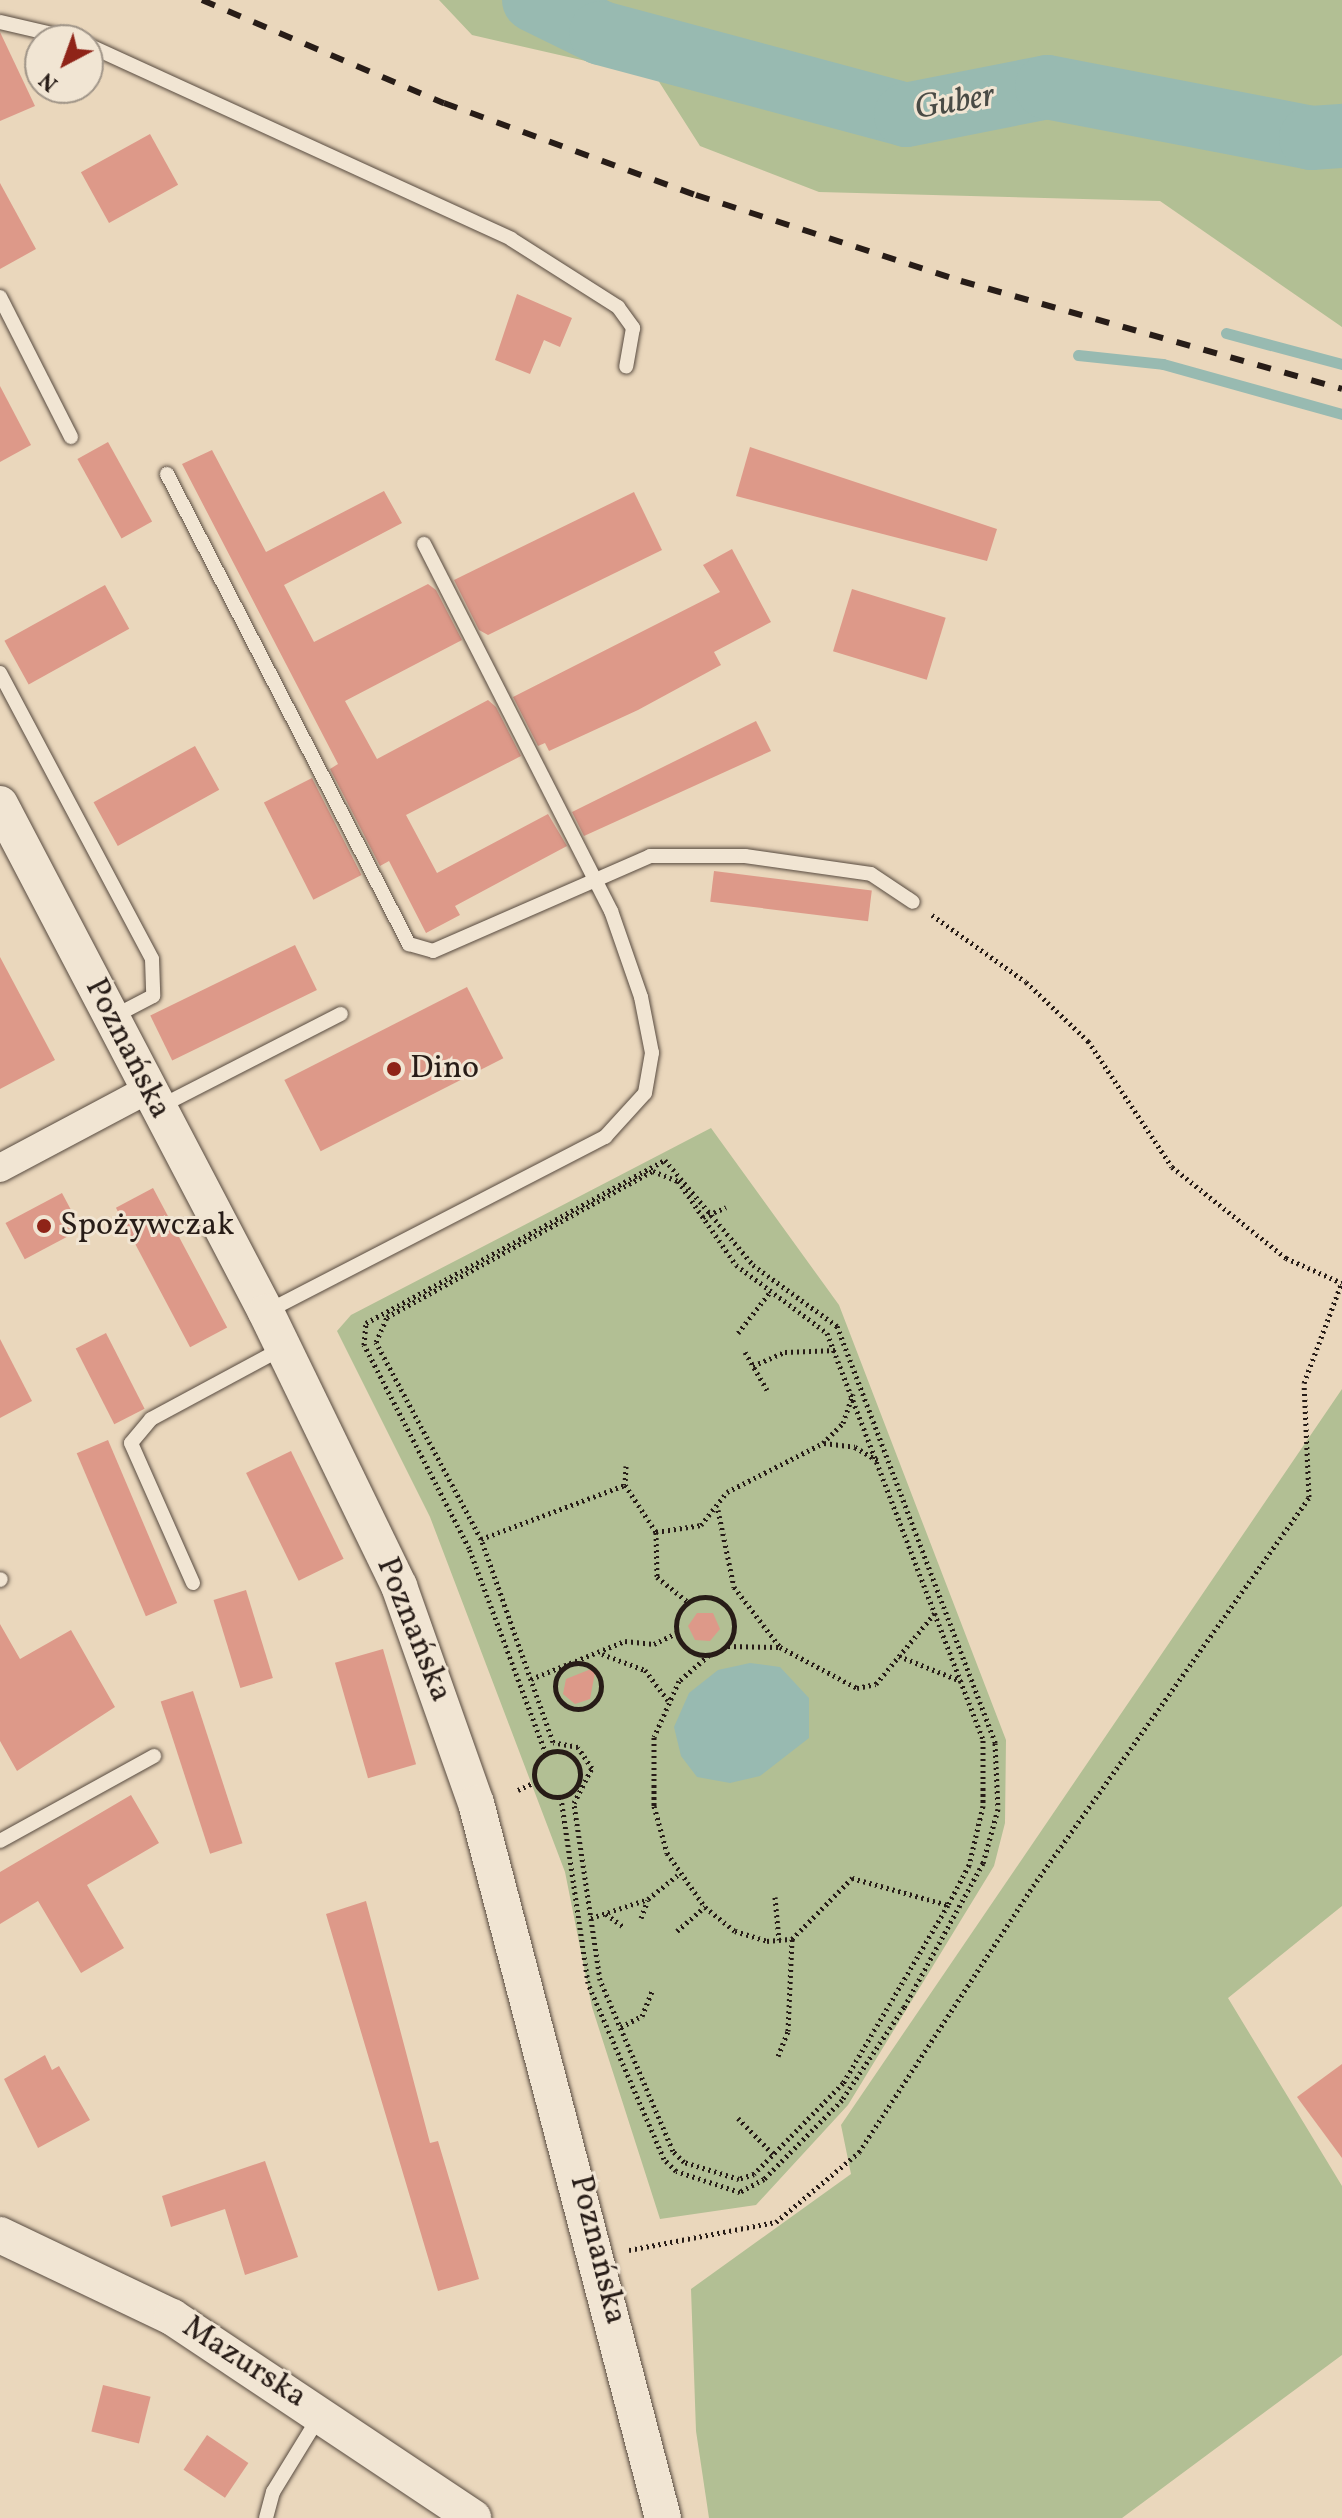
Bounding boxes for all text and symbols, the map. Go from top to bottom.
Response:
north arrow [24,24,104,104]
text: N [33,64,65,98]
water label: Guber [912,76,998,130]
street label: Poznańska [75,972,179,1126]
place label: Dino [410,1050,479,1088]
marker: Dino [385,1060,403,1078]
place label: Spożywczak [60,1207,235,1245]
marker: Spożywczak [35,1217,53,1235]
street label: Poznańska [367,1552,459,1708]
street label: Poznańska [560,2172,634,2328]
street label: Mazurska [175,2309,313,2417]

